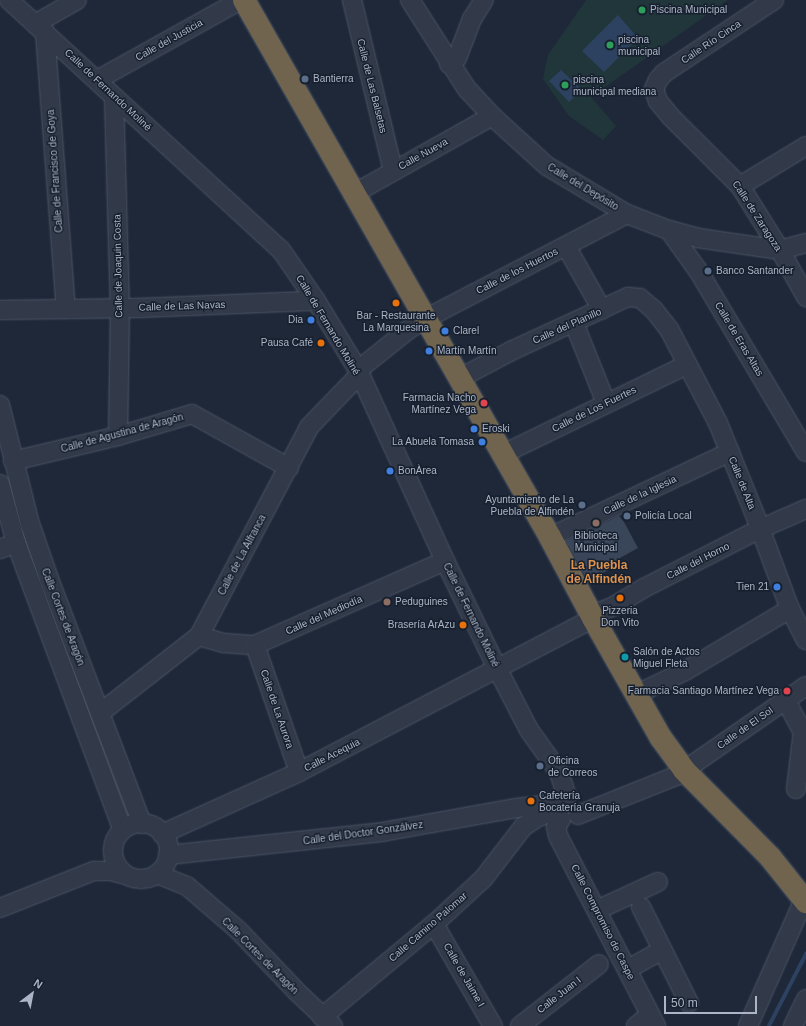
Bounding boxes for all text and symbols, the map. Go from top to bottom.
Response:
place label: Piscina Municipal [650,4,727,16]
marker: Piscina Municipal [637,5,647,15]
street label: Calle del Justicia [133,17,205,63]
street label: Calle Río Cinca [679,18,743,66]
place label: piscina municipal [618,33,660,56]
street label: Calle de Las Balsetas [354,38,390,134]
marker: piscina municipal [605,40,615,50]
street label: Calle de Fernando Moliné [62,47,154,133]
place label: Bantierra [313,73,354,85]
place label: piscina municipal mediana [573,73,656,96]
marker: Bantierra [300,74,310,84]
marker: piscina municipal mediana [560,80,570,90]
street label: Calle de Francisco de Goya [45,109,65,233]
street label: Calle Nueva [396,136,450,172]
street label: Calle del Depósito [545,161,621,213]
street label: Calle de Zaragoza [730,178,784,254]
street label: Calle de Joaquin Costa [111,214,125,318]
street label: Calle de los Huertos [474,245,560,297]
place label: Banco Santander [716,265,793,277]
marker: Banco Santander [703,266,713,276]
street label: Calle de Fernando Moliné [293,273,363,377]
street label: Calle de Las Navas [138,298,226,314]
marker: Bar - Restaurante La Marquesina [391,298,401,308]
street label: Calle de Eras Altas [712,299,766,379]
street label: Calle del Planillo [531,305,603,347]
place label: Bar - Restaurante La Marquesina [357,309,435,332]
place label: Dia [288,314,303,326]
marker: Dia [306,315,316,325]
place label: Clarel [453,325,479,337]
marker: Clarel [440,326,450,336]
place label: Pausa Café [261,337,313,349]
marker: Pausa Café [316,338,326,348]
place label: Martín Martín [437,345,496,357]
marker: Martín Martín [424,346,434,356]
street label: Calle de Los Fuertes [550,383,638,435]
place label: Farmacia Nacho Martínez Vega [403,391,476,414]
marker: Farmacia Nacho Martínez Vega [479,398,489,408]
street label: Calle de Agustina de Aragón [59,411,185,455]
place label: Eroski [482,423,510,435]
marker: Eroski [469,424,479,434]
place label: La Abuela Tomasa [391,436,474,448]
marker: La Abuela Tomasa [477,437,487,447]
street label: Calle de Alta [726,454,758,512]
place label: BonÀrea [398,465,437,477]
marker: BonÀrea [385,466,395,476]
street label: Calle de la Iglesia [602,473,678,517]
place label: Ayuntamiento de La Puebla de Alfindén [485,493,574,516]
marker: Ayuntamiento de La Puebla de Alfindén [577,500,587,510]
place label: Policía Local [635,510,692,522]
marker: Policía Local [622,511,632,521]
street label: Calle de La Alfranca [216,512,268,598]
marker: Biblioteca Municipal [591,518,601,528]
place label: Biblioteca Municipal [574,529,618,552]
street label: Calle del Horno [665,540,731,582]
district label: La Puebla de Alfindén [566,559,632,587]
street label: Calle de Fernando Moliné [441,561,501,669]
street label: Calle Cortes de Aragón [39,566,87,668]
place label: Tien 21 [736,581,769,593]
marker: Tien 21 [772,582,782,592]
street label: Calle del Mediodía [284,593,364,637]
marker: Pizzeria Don Vito [615,593,625,603]
place label: Peduguines [395,596,448,608]
marker: Peduguines [382,597,392,607]
place label: Pizzeria Don Vito [601,604,639,628]
place label: Brasería ArAzu [387,619,455,631]
marker: Brasería ArAzu [458,620,468,630]
place label: Salón de Actos Miguel Fleta [633,645,700,668]
marker: Salón de Actos Miguel Fleta [620,652,630,662]
street label: Calle de La Aurora [258,668,296,750]
place label: Farmacia Santiago Martínez Vega [628,685,779,697]
marker: Farmacia Santiago Martínez Vega [782,686,792,696]
street label: Calle de El Sol [715,704,775,752]
street label: Calle Acequia [302,736,362,774]
place label: Oficina de Correos [548,754,597,778]
marker: Oficina de Correos [535,761,545,771]
place label: Cafetería Bocatería Granuja [539,789,620,812]
marker: Cafetería Bocatería Granuja [526,796,536,806]
street label: Calle del Doctor Gonzálvez [302,819,424,847]
street label: Calle Compromiso de Caspe [569,862,637,982]
street label: Calle Camino Palomar [386,890,470,964]
street label: Calle Cortes de Aragón [219,915,301,997]
street label: Calle de Jaime I [441,941,487,1009]
north arrow [12,974,52,1014]
street label: Calle Juan I [534,974,584,1016]
text: N [32,977,45,991]
scale bar [666,988,759,1014]
text: 50 m [671,996,698,1010]

